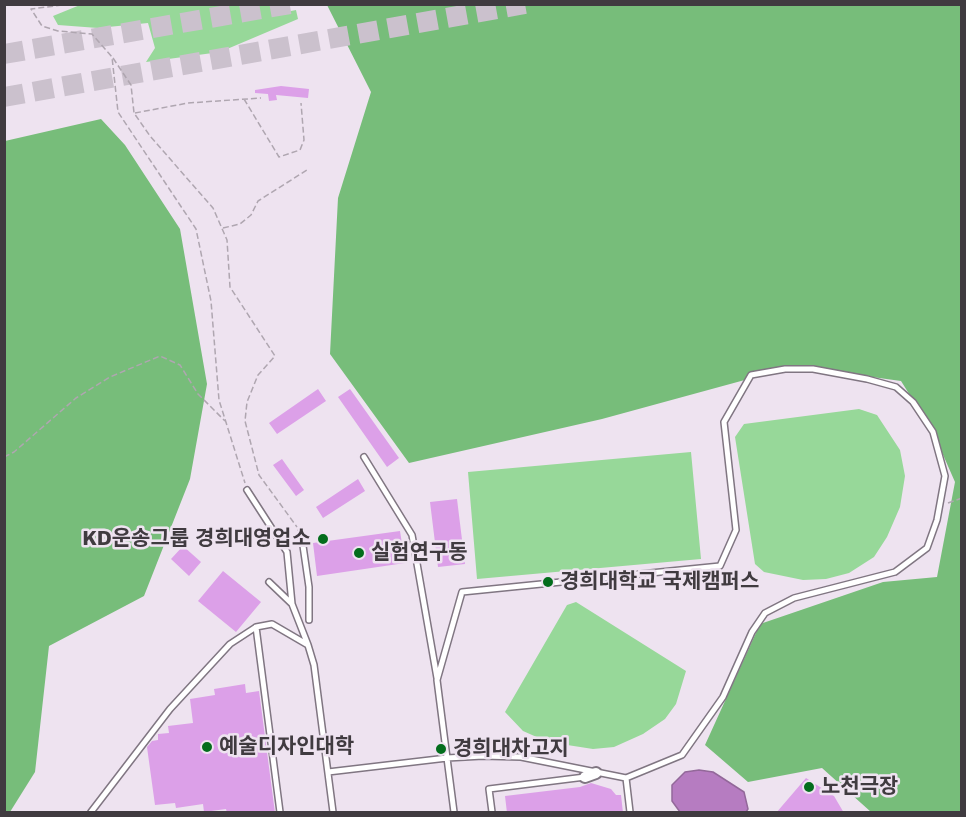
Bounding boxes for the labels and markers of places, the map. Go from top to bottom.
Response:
place label: KD운송그룹 경희대영업소 [82,526,311,552]
marker: KD운송그룹 경희대영업소 [316,532,330,546]
place label: 실험연구동 [371,540,468,566]
marker: 실험연구동 [352,546,366,560]
place label: 경희대학교 국제캠퍼스 [560,569,759,595]
marker: 경희대학교 국제캠퍼스 [541,575,555,589]
place label: 예술디자인대학 [219,734,354,760]
place label: 경희대차고지 [453,736,569,762]
marker: 예술디자인대학 [200,740,214,754]
marker: 경희대차고지 [434,742,448,756]
place label: 노천극장 [821,774,898,800]
marker: 노천극장 [802,780,816,794]

